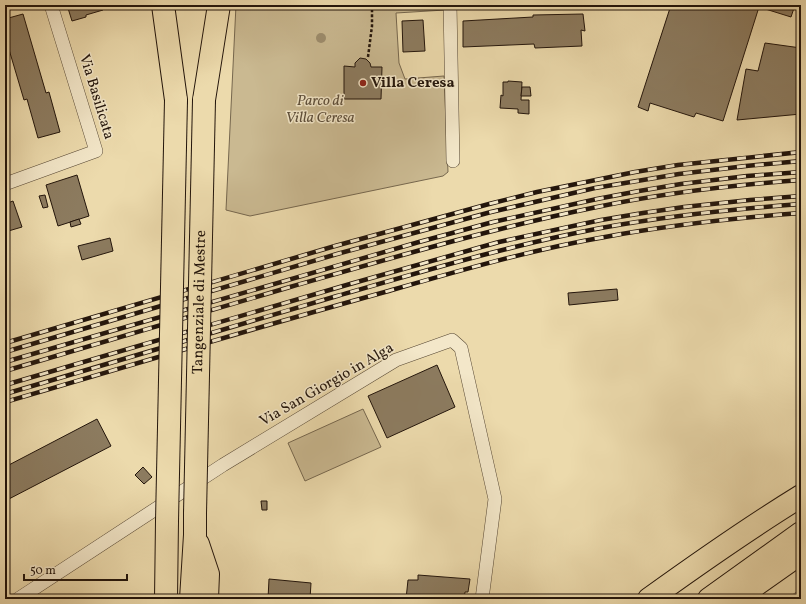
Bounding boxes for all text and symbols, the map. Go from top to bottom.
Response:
street label: Via Basilicata [73,52,119,142]
place label: Villa Ceresa [371,73,455,94]
marker: Villa Ceresa [358,78,368,88]
park label: Parco di Villa Ceresa [285,91,355,129]
street label: Tangenziale di Mestre [188,230,212,374]
street label: Via San Giorgio in Alga [256,338,398,432]
scale bar [24,556,127,582]
text: 50 m [30,563,56,579]

